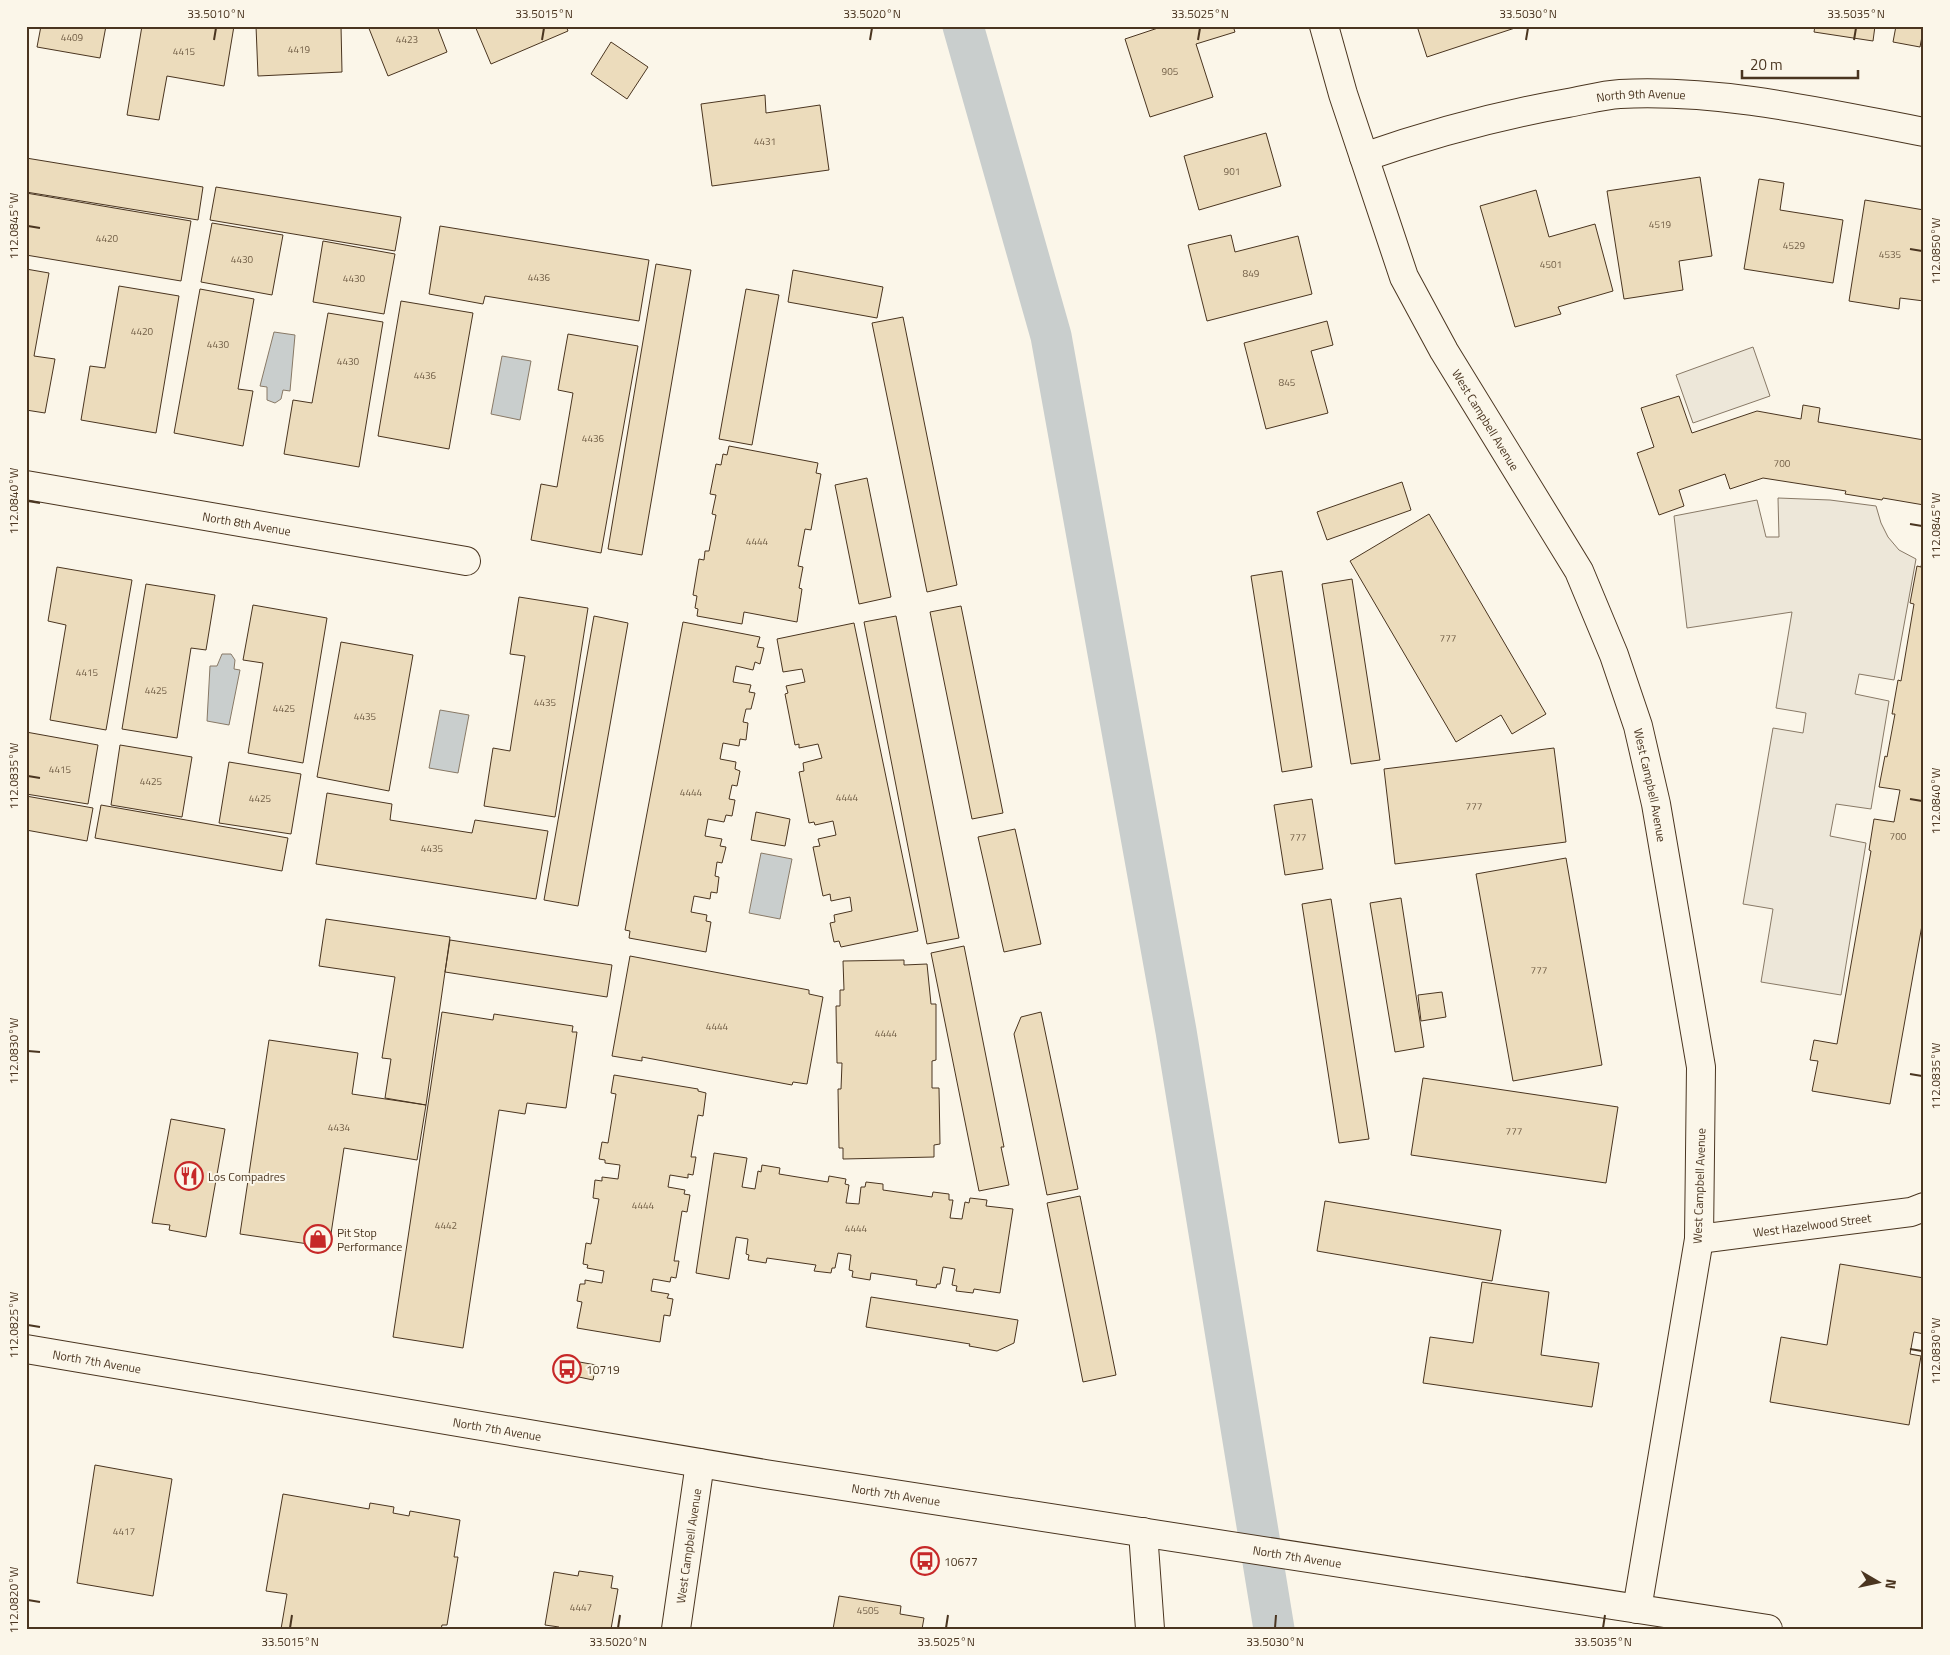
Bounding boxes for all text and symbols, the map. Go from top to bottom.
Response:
text: 33.5010°N [187,4,245,23]
text: 33.5015°N [515,4,573,23]
text: 33.5020°N [843,4,901,23]
text: 33.5025°N [1171,4,1229,23]
text: 33.5030°N [1499,4,1557,23]
text: 33.5035°N [1827,4,1885,23]
house number: 4409 [61,30,84,45]
house number: 4423 [396,32,418,47]
house number: 4419 [288,42,311,57]
house number: 4415 [173,44,196,59]
scale bar [1742,48,1859,80]
text: 20 m [1750,53,1783,76]
house number: 905 [1162,64,1179,79]
street label: North 9th Avenue [1595,84,1686,107]
house number: 4431 [754,134,776,149]
house number: 901 [1224,164,1240,179]
text: 112.0845°W [4,192,23,260]
house number: 4519 [1649,217,1672,232]
text: 112.0850°W [1926,217,1945,285]
house number: 4420 [96,231,119,246]
house number: 4529 [1783,238,1806,253]
house number: 4535 [1879,247,1902,262]
house number: 4430 [231,252,254,267]
house number: 4501 [1540,257,1562,272]
house number: 849 [1243,266,1260,281]
house number: 4436 [528,270,551,285]
house number: 4430 [343,271,366,286]
house number: 4420 [131,324,154,339]
house number: 4430 [207,337,230,352]
house number: 4430 [337,354,360,369]
street label: West Campbell Avenue [1448,365,1524,474]
house number: 4436 [414,368,437,383]
house number: 845 [1279,375,1296,390]
house number: 4436 [582,431,605,446]
house number: 700 [1774,456,1791,471]
text: 112.0840°W [4,467,23,535]
text: 112.0845°W [1926,492,1945,560]
street label: North 8th Avenue [201,506,292,540]
house number: 4444 [746,534,769,549]
house number: 777 [1440,631,1456,646]
house number: 4415 [76,665,99,680]
house number: 4425 [145,683,168,698]
house number: 4435 [534,695,557,710]
house number: 4425 [273,701,296,716]
house number: 4435 [354,709,377,724]
street label: West Campbell Avenue [1629,726,1672,843]
text: 112.0835°W [4,742,23,810]
house number: 4415 [49,762,72,777]
text: 112.0840°W [1926,767,1945,835]
house number: 4425 [140,774,163,789]
house number: 4444 [680,785,703,800]
house number: 4444 [836,790,859,805]
house number: 4425 [249,791,272,806]
house number: 777 [1466,799,1482,814]
house number: 700 [1890,829,1907,844]
house number: 777 [1290,830,1306,845]
house number: 4435 [421,841,444,856]
house number: 777 [1531,963,1547,978]
text: 112.0830°W [4,1017,23,1085]
house number: 4444 [706,1019,729,1034]
house number: 4444 [875,1026,898,1041]
text: 112.0835°W [1926,1042,1945,1110]
house number: 4434 [328,1120,351,1135]
house number: 777 [1506,1124,1522,1139]
street label: West Campbell Avenue [1687,1128,1711,1244]
restaurant icon: Los Compadres [174,1161,204,1191]
place label: Los Compadres [208,1167,286,1186]
house number: 4444 [632,1198,655,1213]
street label: West Hazelwood Street [1752,1208,1873,1242]
house number: 4442 [435,1218,457,1233]
house number: 4444 [845,1221,868,1236]
place label: Pit Stop Performance [337,1223,402,1256]
shop icon: Pit Stop Performance [303,1224,333,1254]
text: 112.0825°W [4,1291,23,1359]
text: 112.0830°W [1926,1317,1945,1385]
street label: North 7th Avenue [51,1344,143,1378]
bus stop icon: 10719 [552,1354,582,1384]
place label: 10719 [586,1360,620,1379]
street label: North 7th Avenue [452,1412,543,1446]
street label: North 7th Avenue [850,1478,942,1510]
street label: West Campbell Avenue [670,1487,706,1605]
house number: 4417 [113,1524,135,1539]
street label: North 7th Avenue [1252,1540,1343,1572]
bus stop icon: 10677 [910,1546,940,1576]
place label: 10677 [944,1552,978,1571]
north arrow [1852,1558,1902,1608]
text: 112.0820°W [4,1566,23,1634]
text: N [1880,1578,1902,1591]
house number: 4447 [570,1600,592,1615]
house number: 4505 [857,1603,880,1618]
text: 33.5015°N [261,1632,319,1651]
text: 33.5020°N [589,1632,647,1651]
text: 33.5025°N [917,1632,975,1651]
text: 33.5030°N [1246,1632,1304,1651]
text: 33.5035°N [1574,1632,1632,1651]

